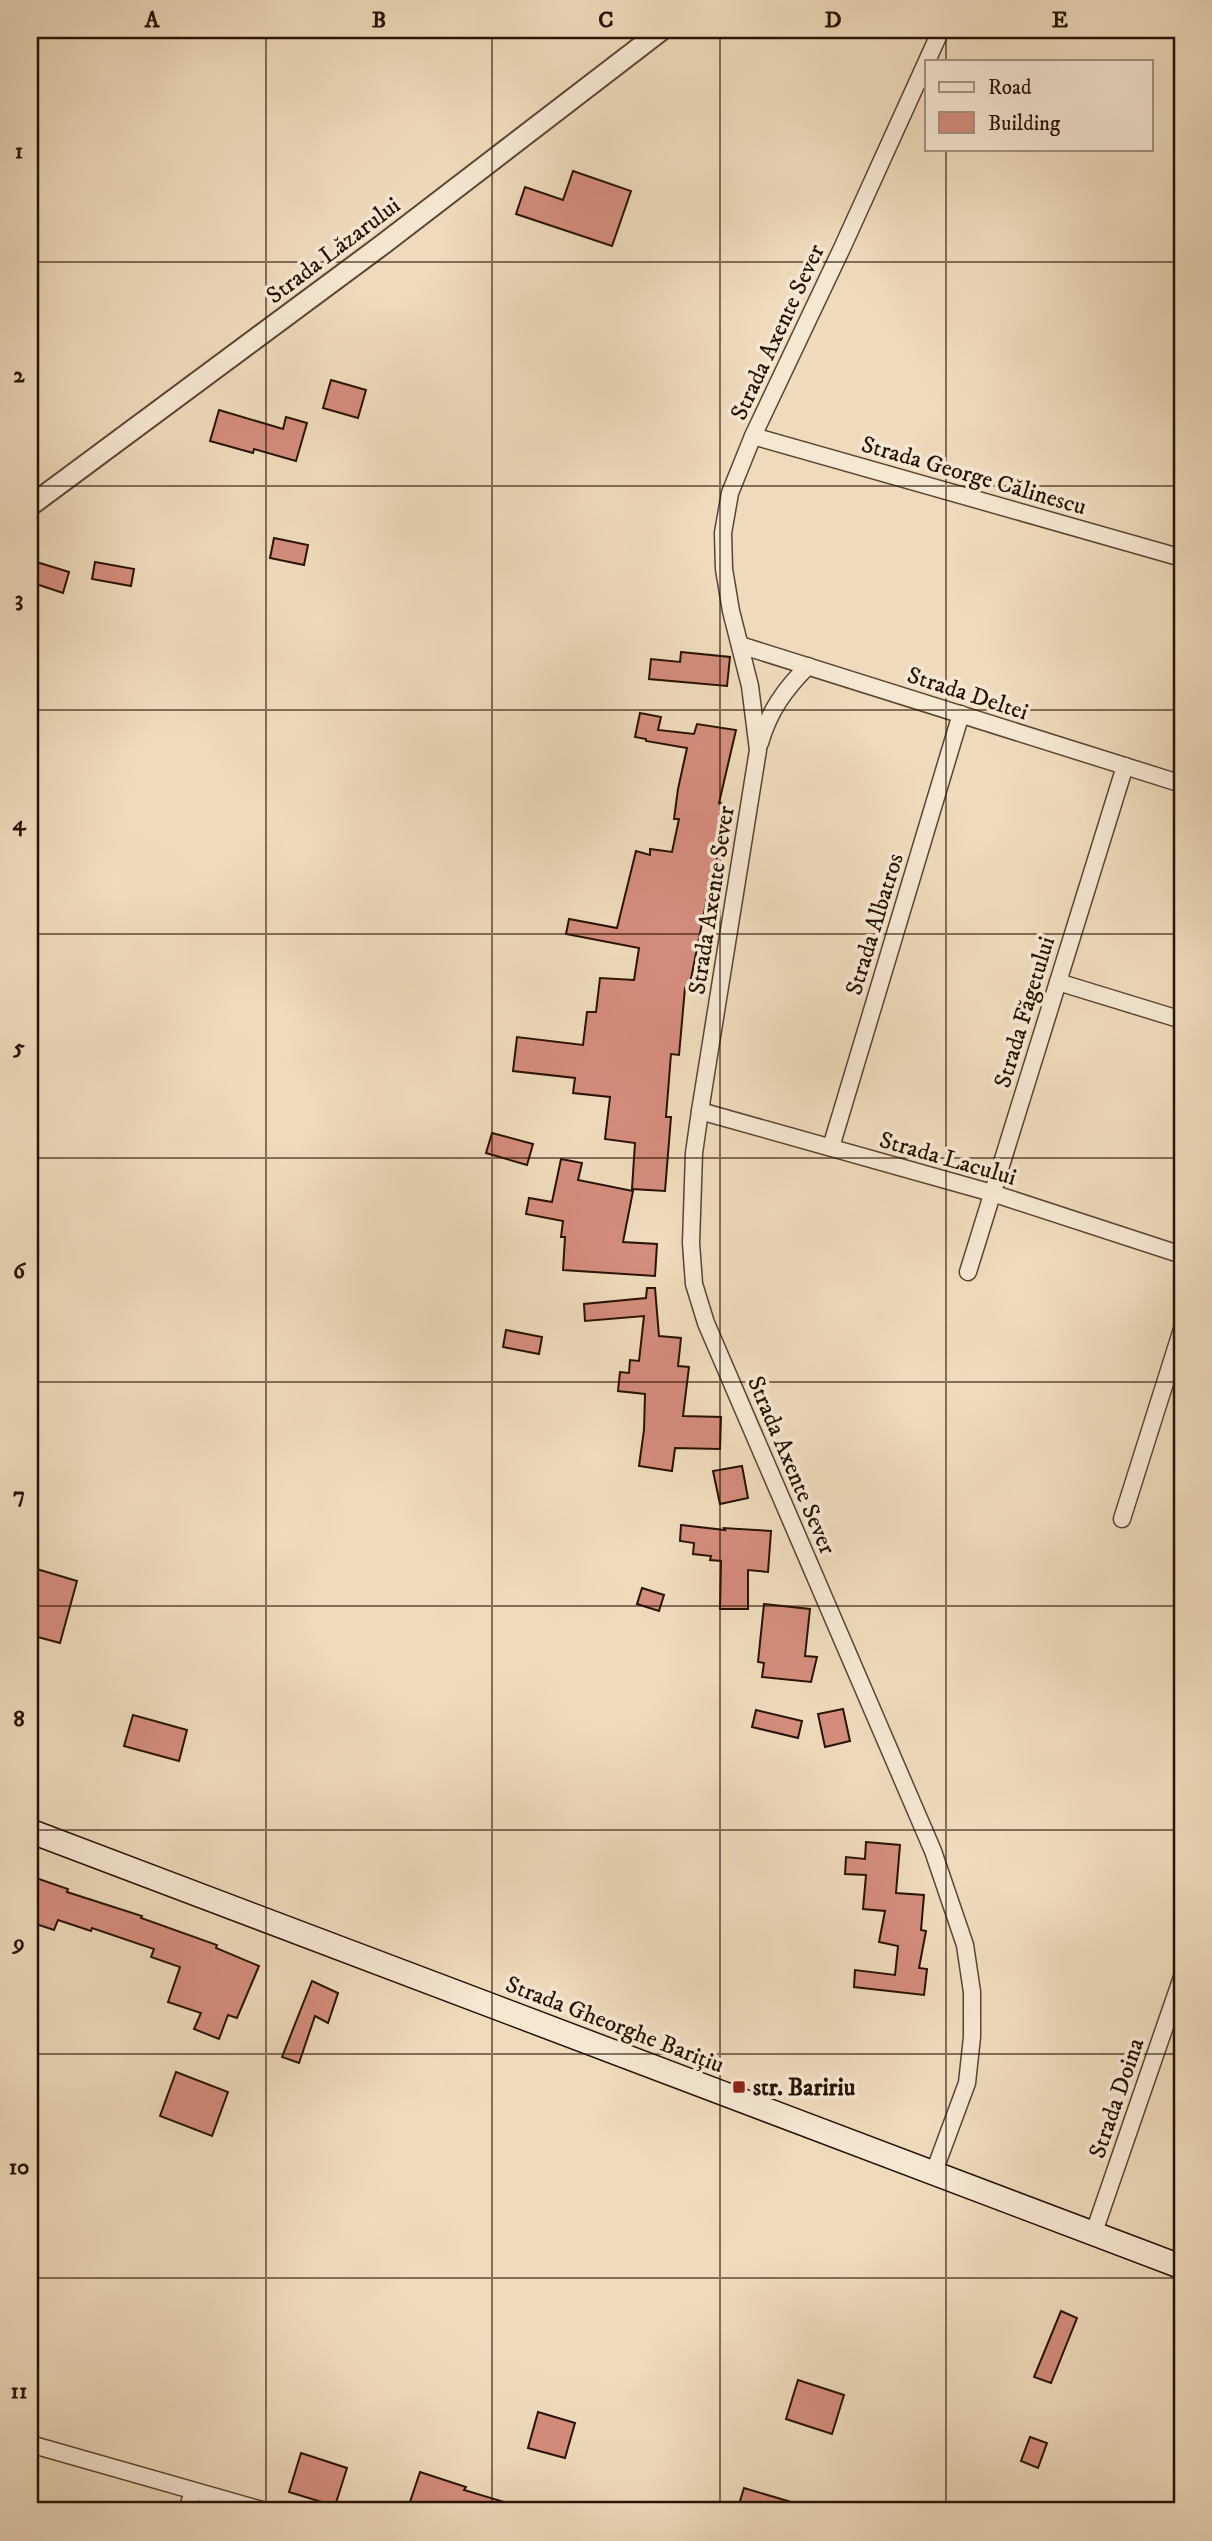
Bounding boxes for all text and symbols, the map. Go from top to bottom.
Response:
text: A [144,6,161,35]
text: B [372,6,386,35]
text: C [598,6,614,35]
text: D [824,6,842,35]
text: E [1052,6,1068,35]
legend [925,60,1152,150]
text: Road [988,75,1032,101]
text: Building [988,111,1061,137]
text: 1 [15,137,23,166]
street label: Strada Lăzarului [261,191,407,311]
street label: Strada Axente Sever [724,240,832,425]
text: 2 [13,361,25,390]
street label: Strada George Călinescu [858,429,1090,522]
text: 3 [15,585,23,614]
street label: Strada Deltei [903,660,1032,728]
street label: Strada Axente Sever [682,804,742,997]
text: 4 [12,809,27,838]
street label: Strada Albatros [839,850,911,999]
street label: Strada Făgetului [988,933,1062,1092]
text: 5 [12,1033,25,1062]
street label: Strada Lacului [876,1125,1020,1193]
text: 6 [13,1257,27,1286]
street label: Strada Axente Sever [740,1372,842,1559]
text: 7 [13,1481,25,1510]
text: 8 [13,1705,25,1734]
text: 9 [11,1929,25,1958]
street label: Strada Gheorghe Barițiu [501,1969,728,2080]
street label: Strada Doina [1082,2034,1152,2162]
place label: str. Baririu [753,2073,856,2103]
marker: str. Baririu [731,2079,747,2095]
text: 10 [9,2153,29,2182]
text: 11 [11,2377,27,2406]

